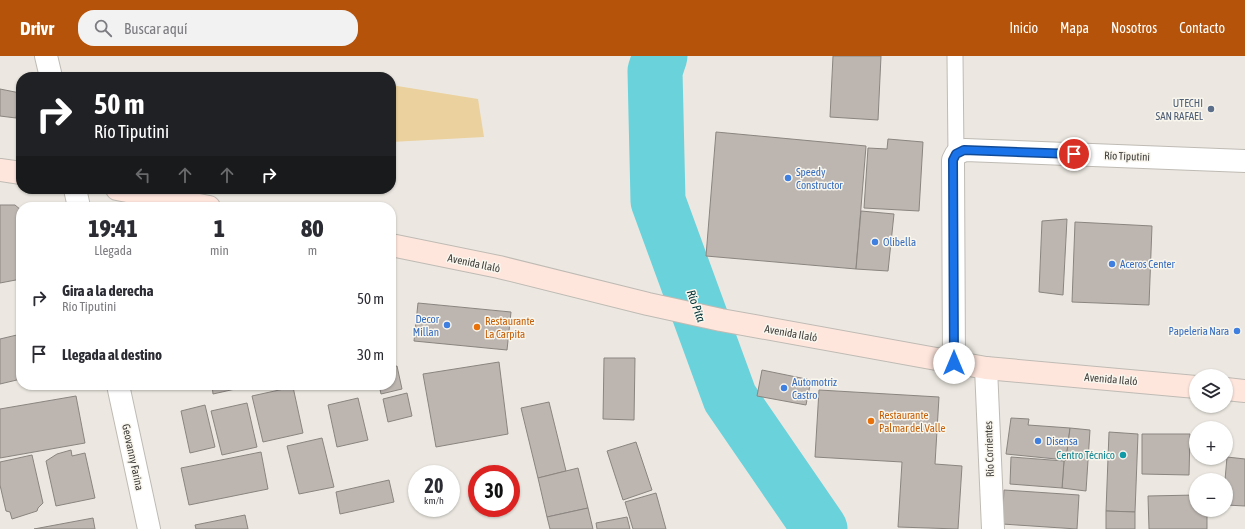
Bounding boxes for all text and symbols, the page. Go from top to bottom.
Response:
search box [78,10,358,46]
text: Drivr [20,17,54,39]
icon: search [92,17,114,39]
text: Buscar aquí [124,20,188,37]
text: Inicio [1009,20,1038,36]
text: Mapa [1060,20,1089,36]
text: Nosotros [1111,20,1157,36]
text: Contacto [1179,20,1225,36]
icon: right [28,88,80,140]
text: 50 m [94,88,144,120]
place label: UTECHI SAN RAFAEL [1156,97,1204,122]
marker: UTECHI SAN RAFAEL [1206,104,1216,114]
text: Río Tiputini [94,121,169,142]
pin [1057,137,1091,171]
icon: arrive [1063,143,1085,165]
street label: Río Tiputini [1104,149,1150,163]
icon: left [132,164,154,186]
icon: ahead [174,164,196,186]
icon: ahead [216,164,238,186]
icon: right [258,164,280,186]
place label: Speedy Constructor [796,166,843,191]
marker: Speedy Constructor [783,173,793,183]
text: 19:41 [88,215,138,242]
text: 1 [214,215,225,242]
text: 80 [301,215,324,242]
place label: Olibella [883,236,916,248]
marker: Olibella [870,237,880,247]
text: Llegada [94,243,132,258]
text: min [210,243,229,258]
text: m [308,243,317,258]
street label: Avenida Ilaló [447,252,501,274]
place label: Aceros Center [1120,258,1176,270]
marker: Aceros Center [1107,259,1117,269]
text: Gira a la derecha [62,282,153,299]
icon: right [28,287,50,309]
water label: Río Pita [684,288,708,324]
text: 50 m [357,290,384,307]
text: Río Tiputini [62,299,116,314]
place label: Decor Millan [413,313,440,338]
place label: Restaurante La Carpita [485,315,535,340]
marker: Decor Millan [442,320,452,330]
marker: Restaurante La Carpita [472,322,482,332]
street label: Avenida Ilaló [764,322,818,344]
place label: Papeleria Nara [1169,325,1229,337]
marker: Papeleria Nara [1232,326,1242,336]
position arrow [933,342,975,384]
icon: arrive [28,343,50,365]
text: Llegada al destino [62,346,162,363]
text: 30 m [357,346,384,363]
map controls [1189,369,1233,517]
button: layers [1189,369,1233,413]
street label: Avenida Ilaló [1084,371,1138,387]
place label: Automotriz Castro [792,376,837,401]
marker: Automotriz Castro [779,383,789,393]
place label: Restaurante Palmar del Valle [879,409,946,434]
marker: Restaurante Palmar del Valle [866,416,876,426]
street label: Río Corrientes [982,421,996,477]
button: + [1189,421,1233,465]
street label: Geovanny Farina [120,423,146,491]
place label: Disensa [1046,435,1078,447]
marker: Disensa [1033,436,1043,446]
place label: Centro Técnico [1056,449,1115,461]
marker: Centro Técnico [1118,450,1128,460]
speed limit sign: 30 [468,465,520,517]
button: − [1189,473,1233,517]
text: 20 [425,474,443,497]
text: km/h [424,495,444,506]

